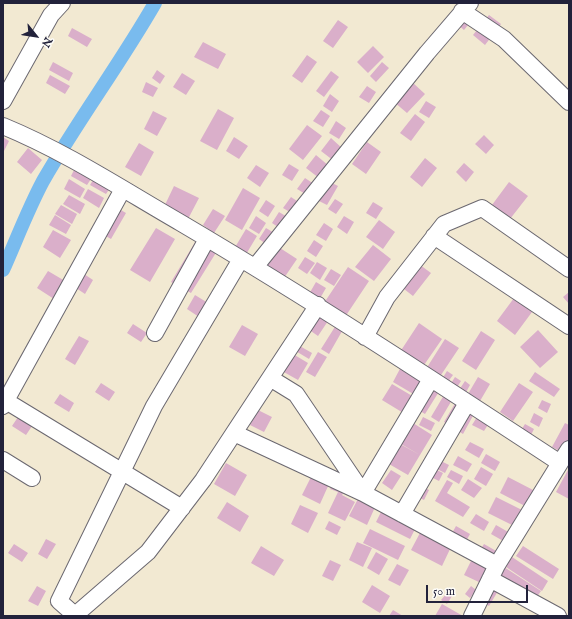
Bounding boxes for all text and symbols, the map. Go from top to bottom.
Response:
north arrow [16,16,56,56]
text: N [38,34,55,50]
scale bar [428,577,530,603]
text: 50 m [433,584,455,599]

